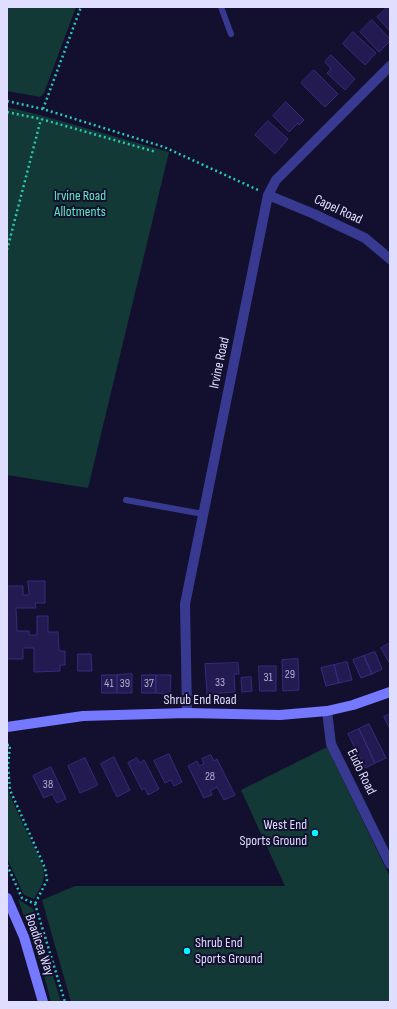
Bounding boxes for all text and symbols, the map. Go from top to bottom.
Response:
park label: Irvine Road Allotments [54,188,106,220]
street label: Capel Road [311,192,365,228]
street label: Irvine Road [206,336,234,390]
house number: 29 [285,668,295,682]
house number: 31 [263,671,273,685]
house number: 33 [215,676,225,690]
house number: 41 [104,677,114,691]
house number: 39 [120,677,130,691]
house number: 37 [144,677,154,691]
street label: Shrub End Road [163,692,237,708]
street label: Eudo Road [343,746,379,798]
house number: 28 [205,770,215,784]
house number: 38 [43,778,53,792]
place label: West End Sports Ground [239,817,307,850]
marker: West End Sports Ground [310,828,320,838]
street label: Boadicea Way [21,912,57,978]
place label: Shrub End Sports Ground [195,935,263,968]
marker: Shrub End Sports Ground [182,946,192,956]

